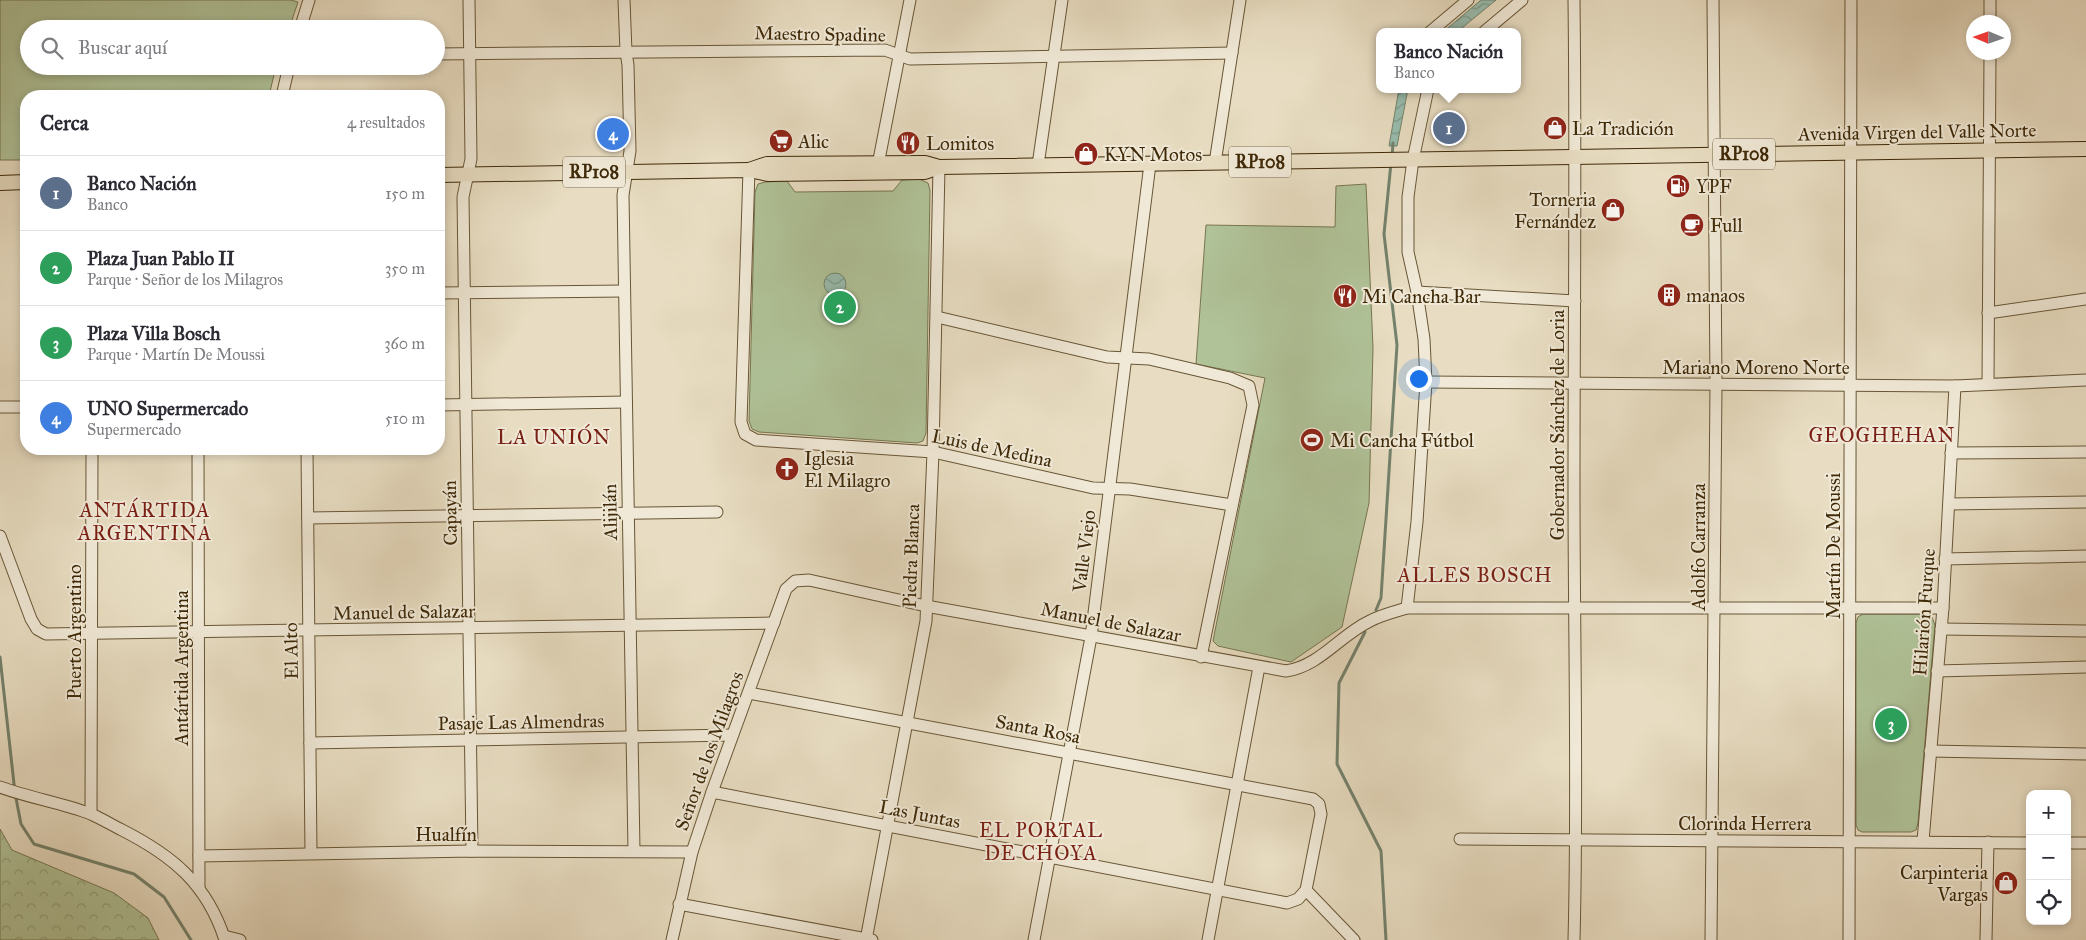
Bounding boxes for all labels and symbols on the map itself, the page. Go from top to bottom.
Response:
north arrow [1966,15,2011,60]
street label: Maestro Spadine [754,21,886,47]
pin: 1 [1433,109,1465,147]
pin: 4 [597,115,629,153]
shop icon: La Tradición [1542,115,1568,141]
place label: La Tradición [1572,117,1674,140]
street label: Avenida Virgen del Valle Norte [1797,118,2037,147]
supermarket icon: Alic [768,128,794,154]
place label: Alic [797,130,829,153]
restaurant icon: Lomitos [895,130,921,156]
place label: Lomitos [926,132,994,155]
road number: RP108 [1713,138,1775,170]
shop icon: KYN Motos [1073,141,1099,167]
place label: KYN Motos [1104,143,1202,166]
road number: RP108 [1229,146,1291,178]
road number: RP108 [563,156,625,188]
fuel station icon: YPF [1665,173,1691,199]
place label: YPF [1696,175,1732,198]
place label: Torneria Fernández [1514,188,1597,233]
shop icon: Torneria Fernández [1600,197,1626,223]
cafe icon: Full [1679,212,1705,238]
place label: Full [1710,214,1743,237]
building icon: manaos [1656,282,1682,308]
restaurant icon: Mi Cancha Bar [1332,283,1358,309]
place label: manaos [1686,284,1745,307]
place label: Mi Cancha Bar [1362,285,1481,308]
pin: 2 [824,288,856,326]
street label: Gobernador Sánchez de Loria [1546,309,1569,540]
street label: Mariano Moreno Norte [1662,356,1850,379]
your location [1406,366,1432,392]
district label: LA UNIÓN [497,423,611,449]
district label: GEOGHEHAN [1808,423,1956,447]
street label: Luis de Medina [930,424,1055,472]
sports icon: Mi Cancha Fútbol [1299,427,1325,453]
place label: Mi Cancha Fútbol [1330,429,1475,452]
place label: Iglesia El Milagro [804,447,891,493]
church icon: Iglesia El Milagro [774,456,800,482]
street label: Martín De Moussi [1822,473,1845,619]
street label: Capayán [438,480,462,546]
street label: Adolfo Carranza [1687,482,1710,612]
street label: Alijilán [598,484,622,541]
district label: ANTÁRTIDA ARGENTINA [77,497,212,545]
street label: Piedra Blanca [898,502,924,609]
street label: Valle Viejo [1067,508,1100,594]
street label: Hilarión Furque [1908,547,1941,677]
district label: ALLES BOSCH [1396,563,1553,587]
street label: Puerto Argentino [63,564,87,700]
street label: Antártida Argentina [170,589,194,747]
street label: Manuel de Salazar [1039,597,1184,647]
street label: Manuel de Salazar [332,599,476,625]
street label: El Alto [279,622,303,680]
street label: Señor de los Milagros [669,668,749,834]
pin: 3 [1875,705,1907,743]
street label: Pasaje Las Almendras [437,709,605,735]
street label: Santa Rosa [994,710,1083,749]
street label: Las Juntas [877,795,963,834]
street label: Clorinda Herrera [1678,812,1813,835]
district label: EL PORTAL DE CHOYA [979,818,1103,865]
street label: Hualfín [415,823,477,846]
place label: Carpinteria Vargas [1900,861,1989,907]
shop icon: Carpinteria Vargas [1993,870,2019,896]

